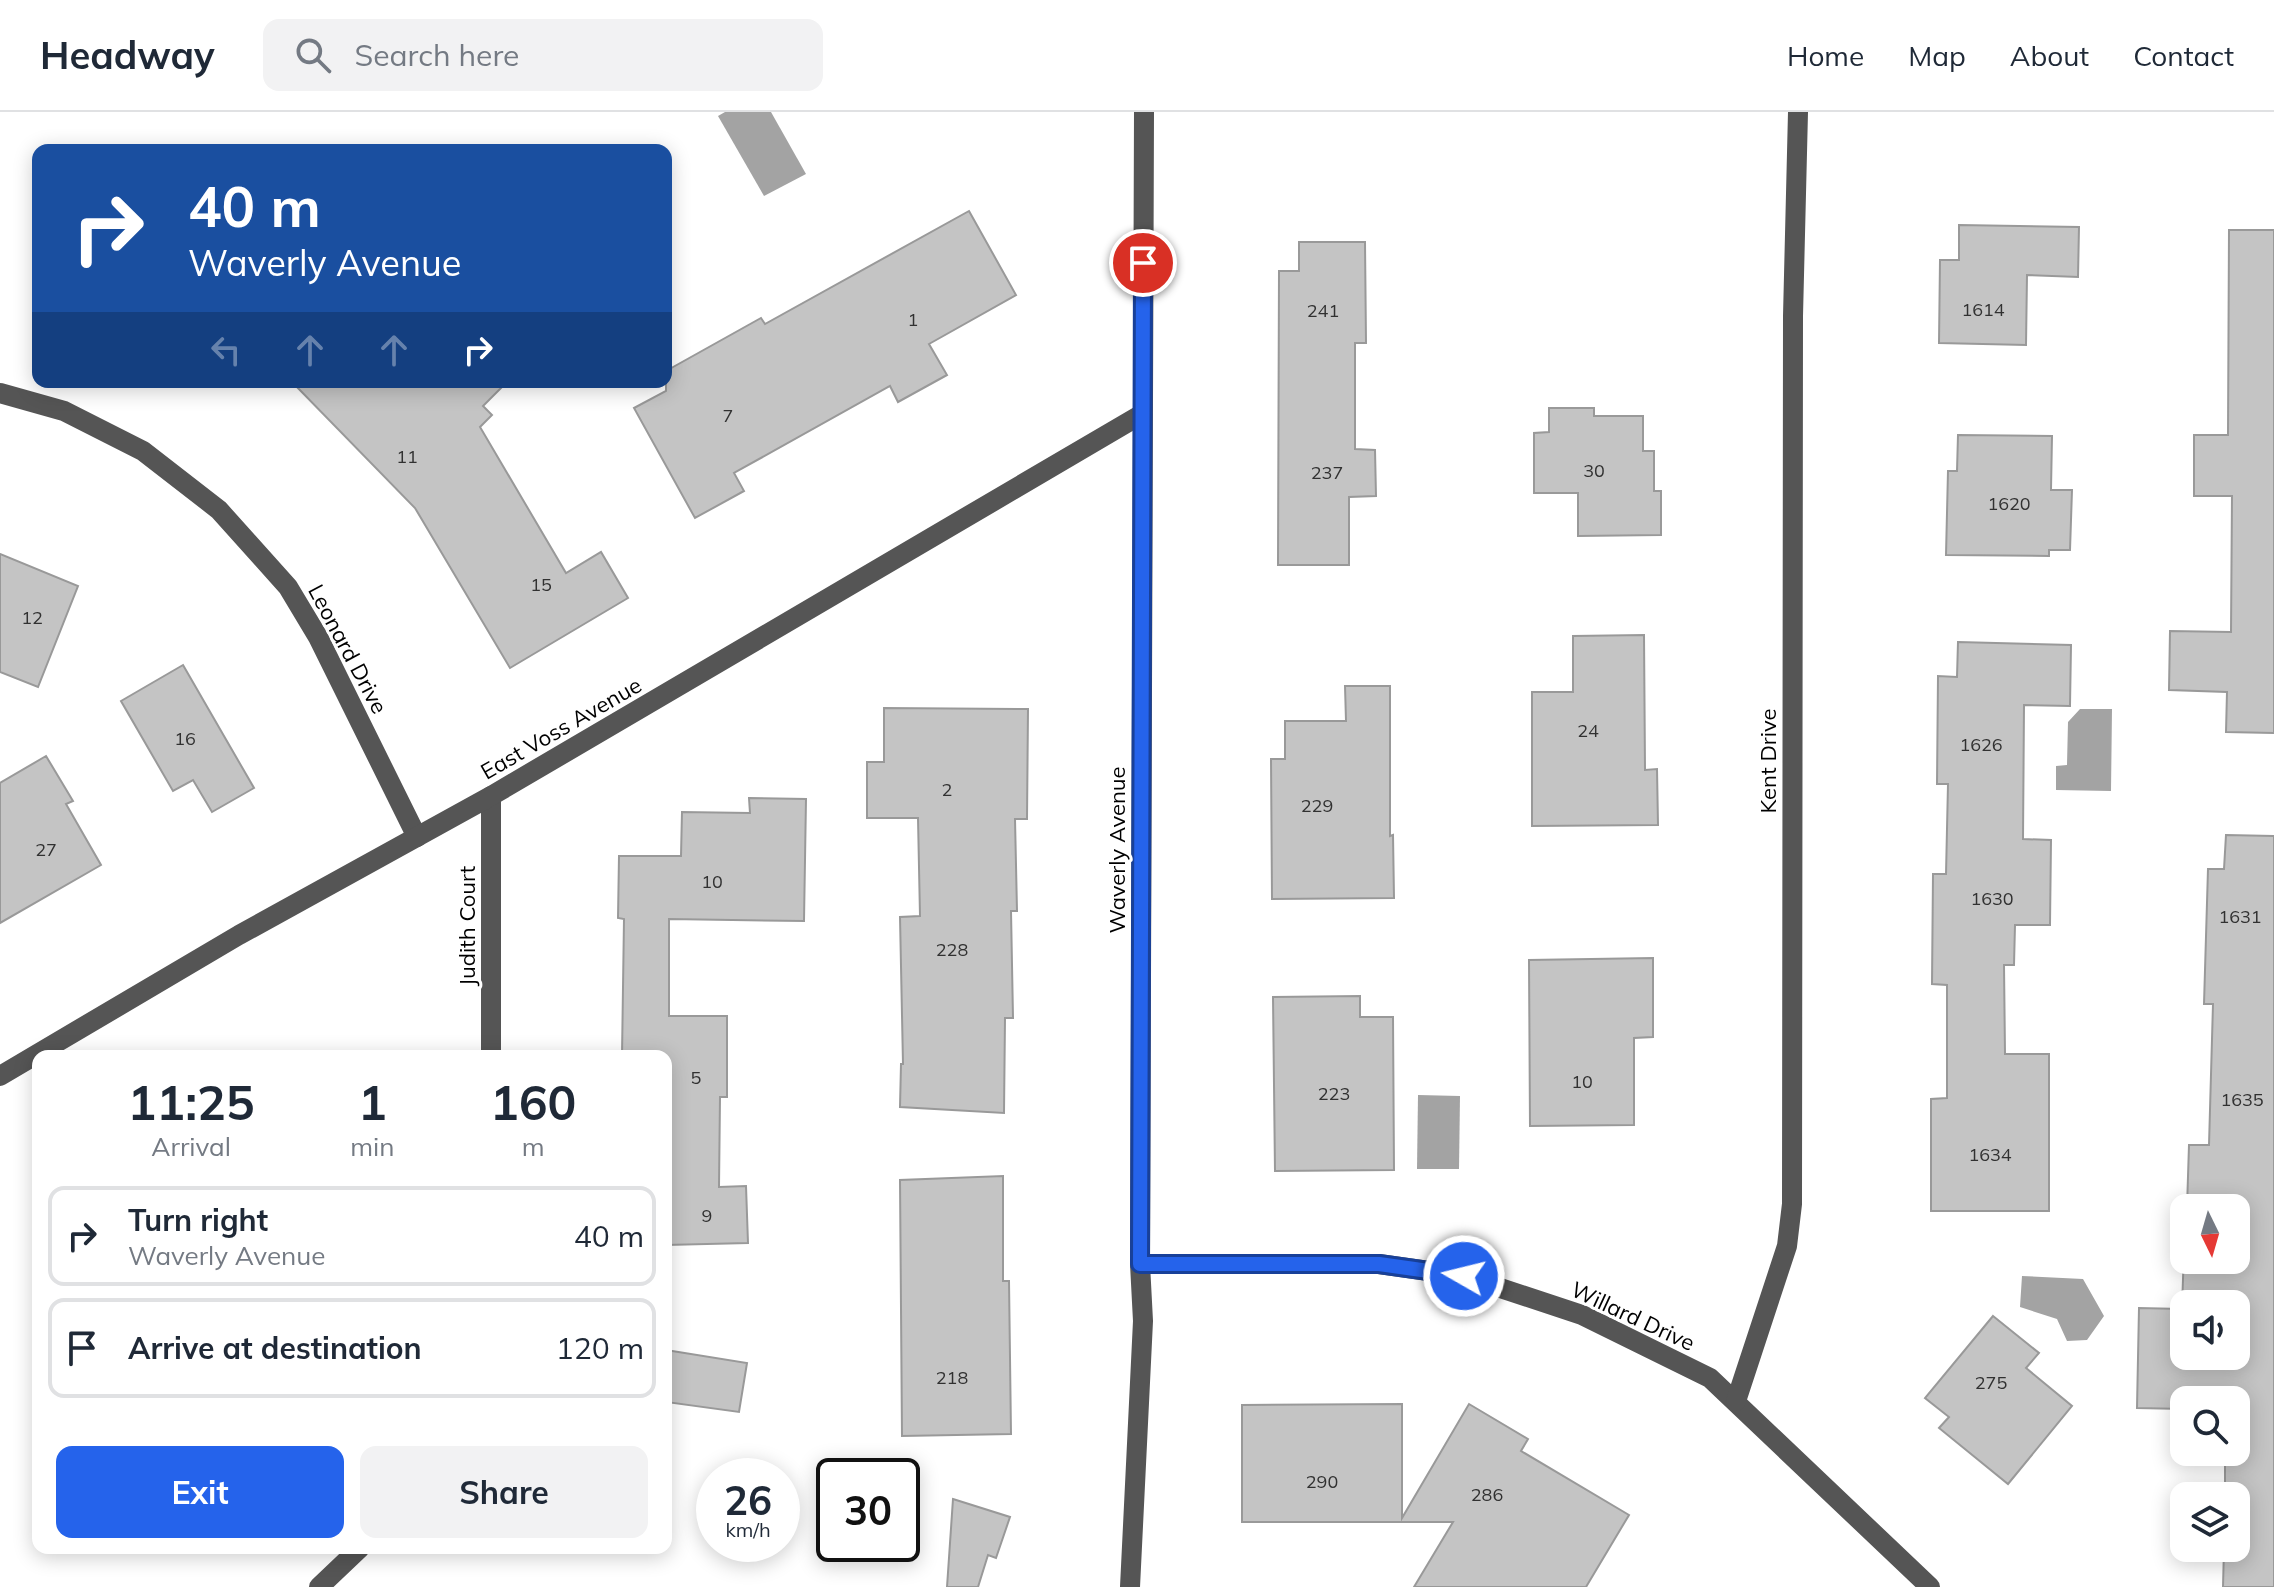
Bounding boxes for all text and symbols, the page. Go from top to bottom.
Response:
search box [263,19,823,91]
text: Headway [40,31,215,79]
icon: search [291,33,335,77]
text: Search here [355,36,519,74]
text: Home [1787,38,1864,73]
text: Map [1908,38,1966,73]
text: About [2010,38,2089,73]
text: Contact [2133,38,2234,73]
text: 40 m [188,171,321,241]
icon: right [56,176,160,280]
pin [1109,229,1177,297]
text: Waverly Avenue [188,240,461,285]
icon: arrive [1121,241,1165,285]
house number: 1614 [1961,298,2005,321]
house number: 241 [1307,299,1339,322]
house number: 1 [908,308,918,331]
icon: left [204,328,248,372]
icon: ahead [288,328,332,372]
icon: ahead [372,328,416,372]
icon: right [456,328,500,372]
house number: 7 [723,404,733,427]
house number: 11 [396,445,418,468]
house number: 30 [1583,459,1605,482]
house number: 237 [1311,461,1343,484]
house number: 1620 [1987,492,2031,515]
house number: 15 [530,573,552,596]
street label: Leonard Drive [302,580,394,718]
house number: 12 [21,606,43,629]
street label: East Voss Avenue [476,671,646,785]
street label: Kent Drive [1754,708,1782,814]
house number: 24 [1577,719,1599,742]
house number: 16 [174,727,196,750]
house number: 1626 [1959,733,2003,756]
street label: Waverly Avenue [1103,766,1131,934]
house number: 2 [942,778,952,801]
house number: 229 [1301,794,1333,817]
house number: 27 [35,838,57,861]
street label: Judith Court [453,865,481,986]
house number: 10 [701,870,723,893]
house number: 1630 [1970,887,2014,910]
house number: 1631 [2218,905,2262,928]
house number: 228 [936,938,968,961]
house number: 5 [691,1066,702,1089]
house number: 10 [1571,1070,1593,1093]
text: 11:25 [128,1072,255,1132]
text: 1 [358,1072,387,1132]
text: 160 [490,1072,576,1132]
house number: 223 [1318,1082,1350,1105]
house number: 1635 [2220,1088,2264,1111]
text: Arrival [151,1130,231,1163]
text: min [350,1130,394,1163]
text: m [522,1130,545,1163]
house number: 1634 [1968,1143,2012,1166]
north arrow [2170,1194,2250,1274]
map controls [2170,1194,2250,1562]
text: Turn right [128,1201,268,1239]
house number: 9 [702,1204,712,1227]
icon: right [60,1214,104,1258]
text: 40 m [574,1217,644,1255]
position arrow [1422,1234,1506,1318]
text: Waverly Avenue [128,1239,325,1272]
street label: Willard Drive [1567,1275,1699,1357]
button: sound [2170,1290,2250,1370]
icon: arrive [60,1326,104,1370]
text: Arrive at destination [128,1329,422,1367]
text: 120 m [556,1329,644,1367]
house number: 218 [936,1366,968,1389]
house number: 275 [1975,1371,2007,1394]
button: search [2170,1386,2250,1466]
button: Exit [56,1446,344,1538]
button: Share [360,1446,648,1538]
speed limit sign: 30 [816,1458,920,1562]
house number: 290 [1306,1470,1338,1493]
text: 26 [724,1475,772,1525]
button: layers [2170,1482,2250,1562]
house number: 286 [1471,1483,1503,1506]
text: km/h [725,1517,771,1542]

